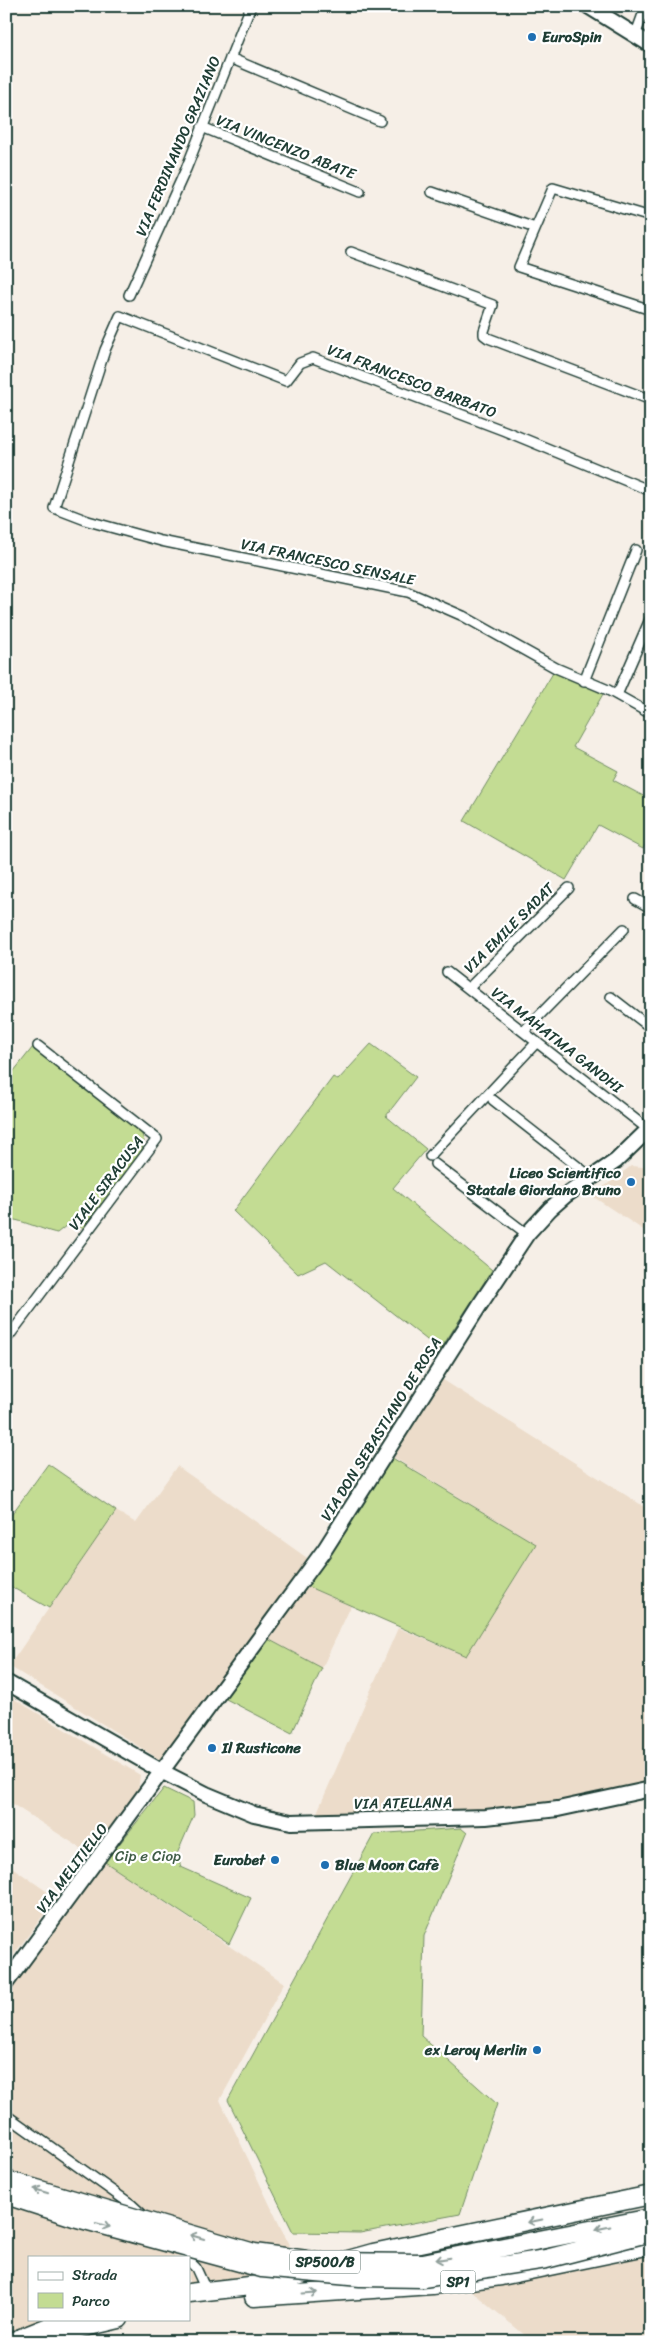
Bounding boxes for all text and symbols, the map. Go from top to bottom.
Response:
place label: EuroSpin [542,24,603,50]
marker: EuroSpin [526,31,538,43]
street label: VIA FERDINANDO GRAZIANO [128,51,228,240]
street label: VIA VINCENZO ABATE [212,107,361,187]
street label: VIA FRANCESCO BARBATO [323,337,501,425]
street label: VIA FRANCESCO SENSALE [239,531,419,593]
street label: VIA EMILE SADAT [457,875,562,980]
street label: VIA MAHATMA GANDHI [485,980,629,1101]
street label: VIALE SIRACUSA [62,1130,150,1236]
place label: Liceo Scientifico Statale Giordano Bruno [465,1160,622,1203]
marker: Liceo Scientifico Statale Giordano Bruno [625,1176,637,1188]
street label: VIA DON SEBASTIANO DE ROSA [314,1332,448,1526]
place label: Il Rusticone [221,1735,301,1761]
marker: Il Rusticone [206,1742,218,1754]
street label: VIA ATELLANA [354,1789,452,1817]
street label: VIA MELITIELLO [29,1817,115,1919]
park label: Cip e Ciop [115,1843,181,1869]
place label: Eurobet [214,1847,266,1873]
place label: Blue Moon Cafè [335,1852,439,1878]
marker: Eurobet [269,1854,281,1866]
marker: Blue Moon Cafè [319,1859,331,1871]
place label: ex Leroy Merlin [424,2037,528,2063]
marker: ex Leroy Merlin [531,2044,543,2056]
one-way arrow [33,2185,49,2195]
one-way arrow [527,2216,543,2226]
one-way arrow [95,2220,111,2230]
one-way arrow [595,2224,611,2233]
one-way arrow [189,2231,205,2241]
road number: SP500/B [290,2250,360,2274]
one-way arrow [436,2255,452,2264]
legend [28,2256,190,2320]
text: Strada [72,2262,118,2288]
road number: SP1 [440,2270,476,2294]
text: Parco [72,2288,110,2314]
one-way arrow [302,2288,318,2297]

